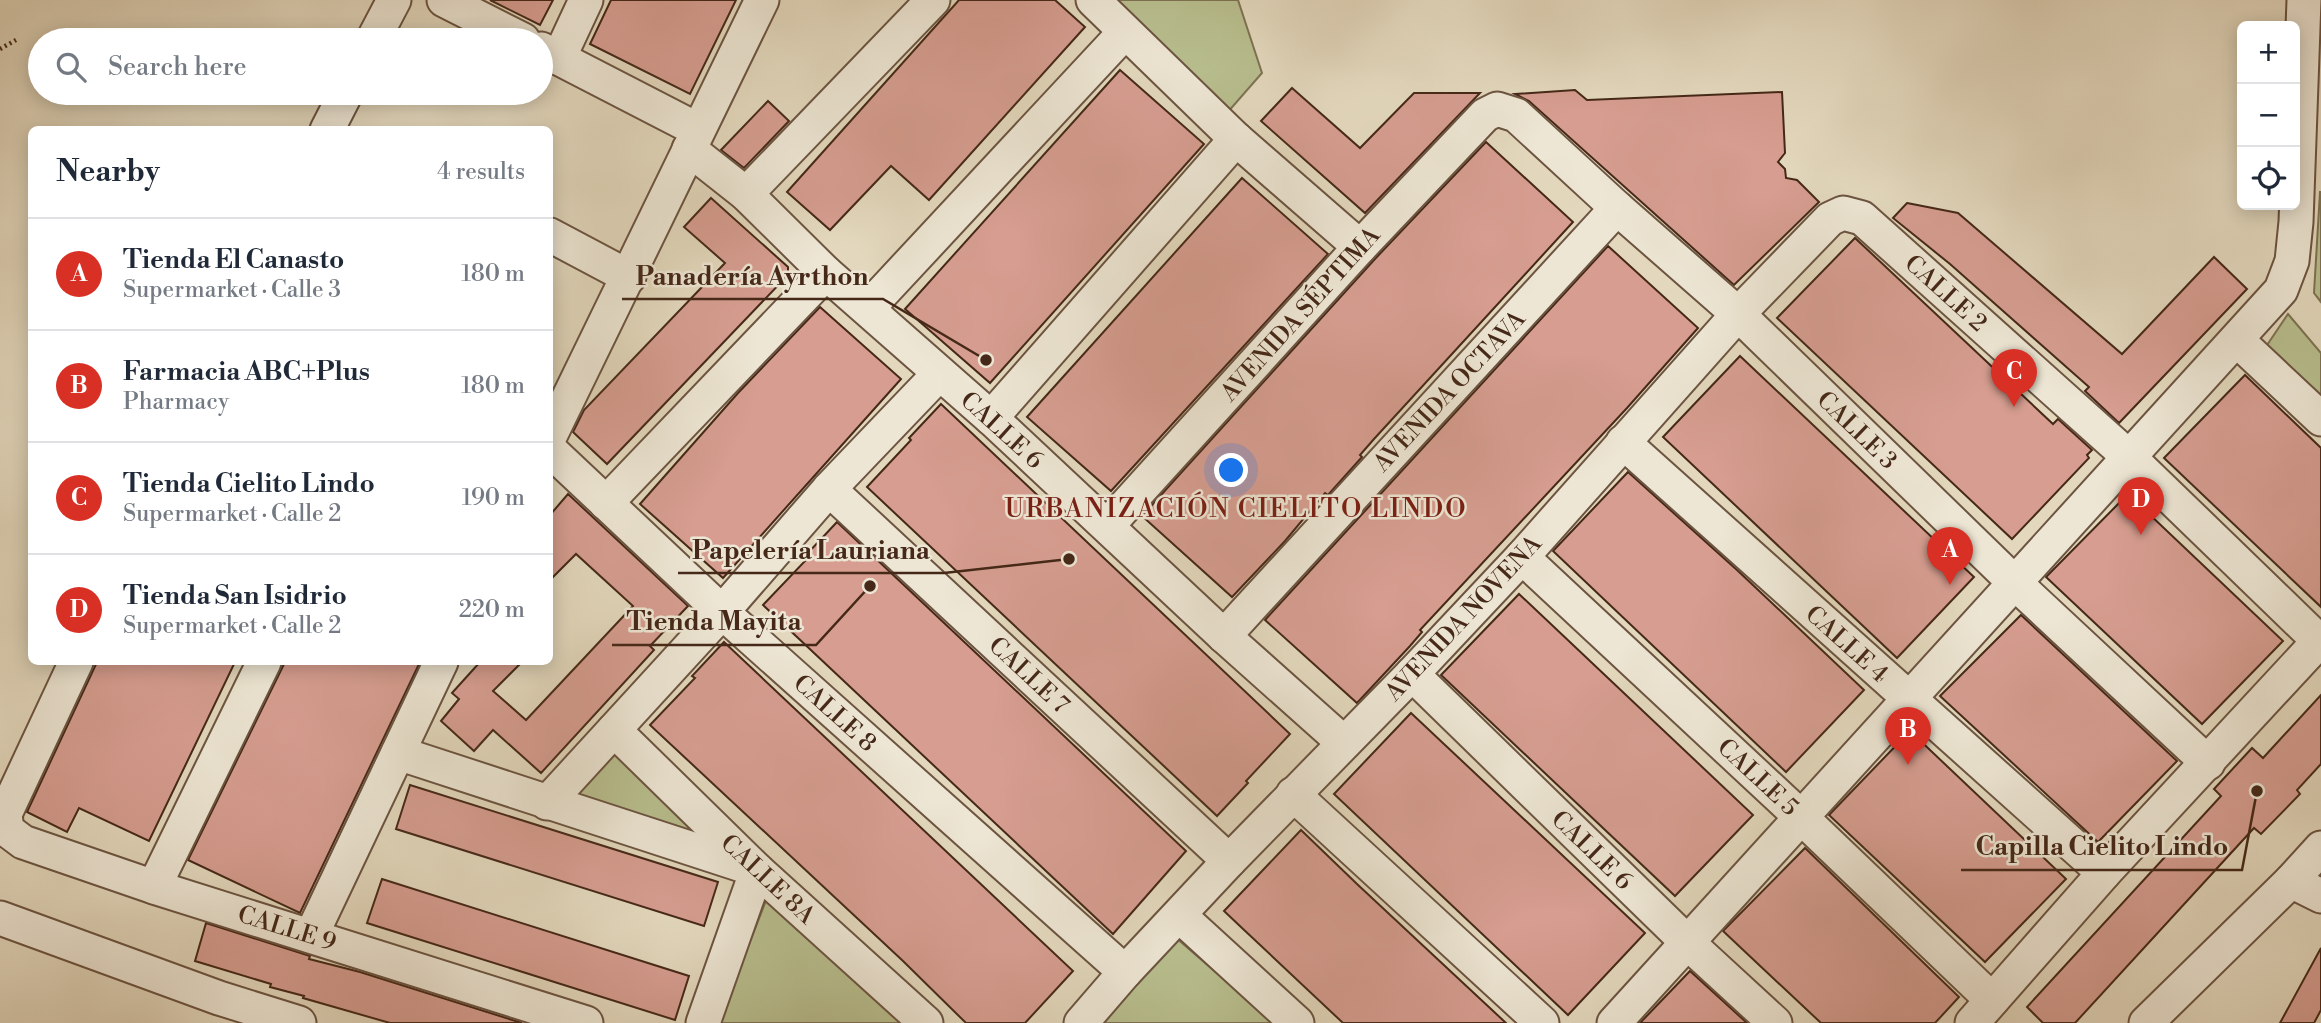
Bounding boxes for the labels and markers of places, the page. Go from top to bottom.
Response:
callout: Panadería Ayrthon [622,252,883,299]
pin: C [1991,349,2037,407]
pin: D [2118,477,2164,535]
callout: Papelería Lauriana [678,526,944,573]
pin: A [1927,527,1973,585]
callout: Tienda Mayita [612,598,816,645]
pin: B [1885,707,1931,765]
callout: Capilla Cielito Lindo [1961,823,2242,870]

